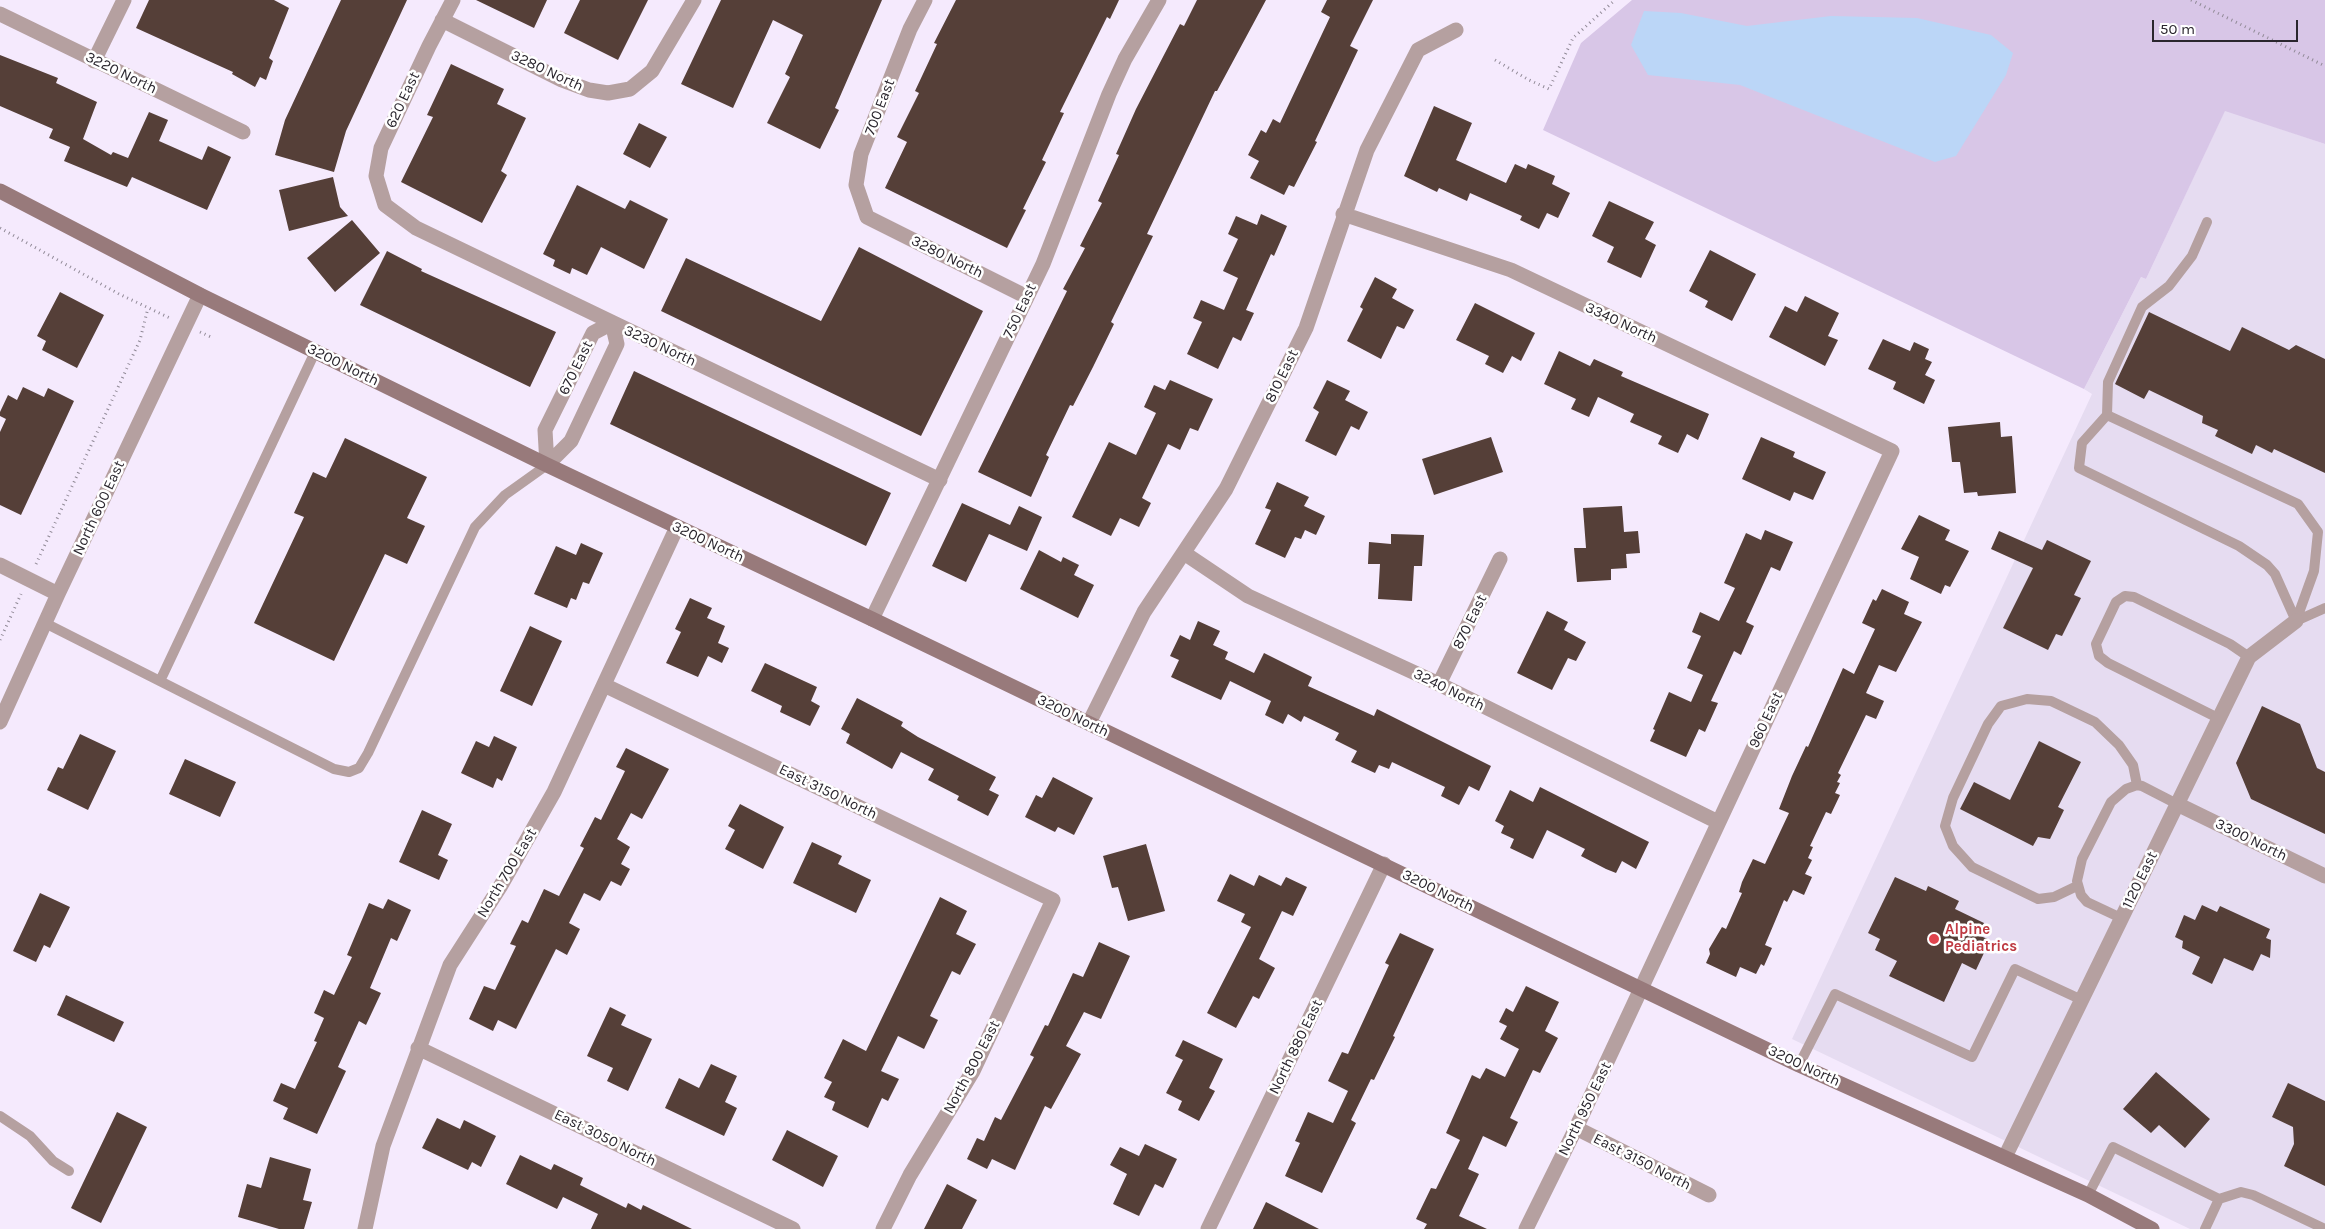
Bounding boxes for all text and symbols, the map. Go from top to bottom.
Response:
scale bar [2155,10,2301,42]
text: 50 m [2160,20,2195,38]
street label: 3280 North [508,46,586,96]
street label: 3220 North [82,48,160,98]
street label: 620 East [382,69,424,131]
street label: 700 East [861,76,899,138]
street label: 3280 North [908,232,986,282]
street label: 750 East [1000,281,1040,341]
street label: 3340 North [1582,299,1660,347]
street label: 3230 North [621,321,699,371]
street label: 670 East [555,338,597,398]
street label: 3200 North [304,340,382,390]
street label: 810 East [1261,347,1303,405]
street label: North 600 East [69,458,129,558]
street label: 3200 North [669,517,747,567]
street label: 870 East [1449,592,1491,652]
street label: 3240 North [1410,665,1488,715]
street label: 960 East [1745,689,1787,751]
street label: 3200 North [1034,691,1112,741]
street label: East 3150 North [776,760,880,824]
street label: 3300 North [2212,815,2290,865]
street label: North 700 East [473,825,541,921]
street label: 1120 East [2118,849,2162,911]
street label: 3200 North [1399,866,1477,916]
place label: Alpine Pediatrics [1945,921,2017,956]
marker: Alpine Pediatrics [1927,932,1941,946]
street label: North 880 East [1265,997,1327,1097]
street label: North 800 East [940,1017,1004,1117]
street label: 3200 North [1765,1041,1843,1091]
street label: North 950 East [1555,1059,1615,1159]
street label: East 3050 North [551,1106,659,1170]
street label: East 3150 North [1590,1130,1694,1194]

